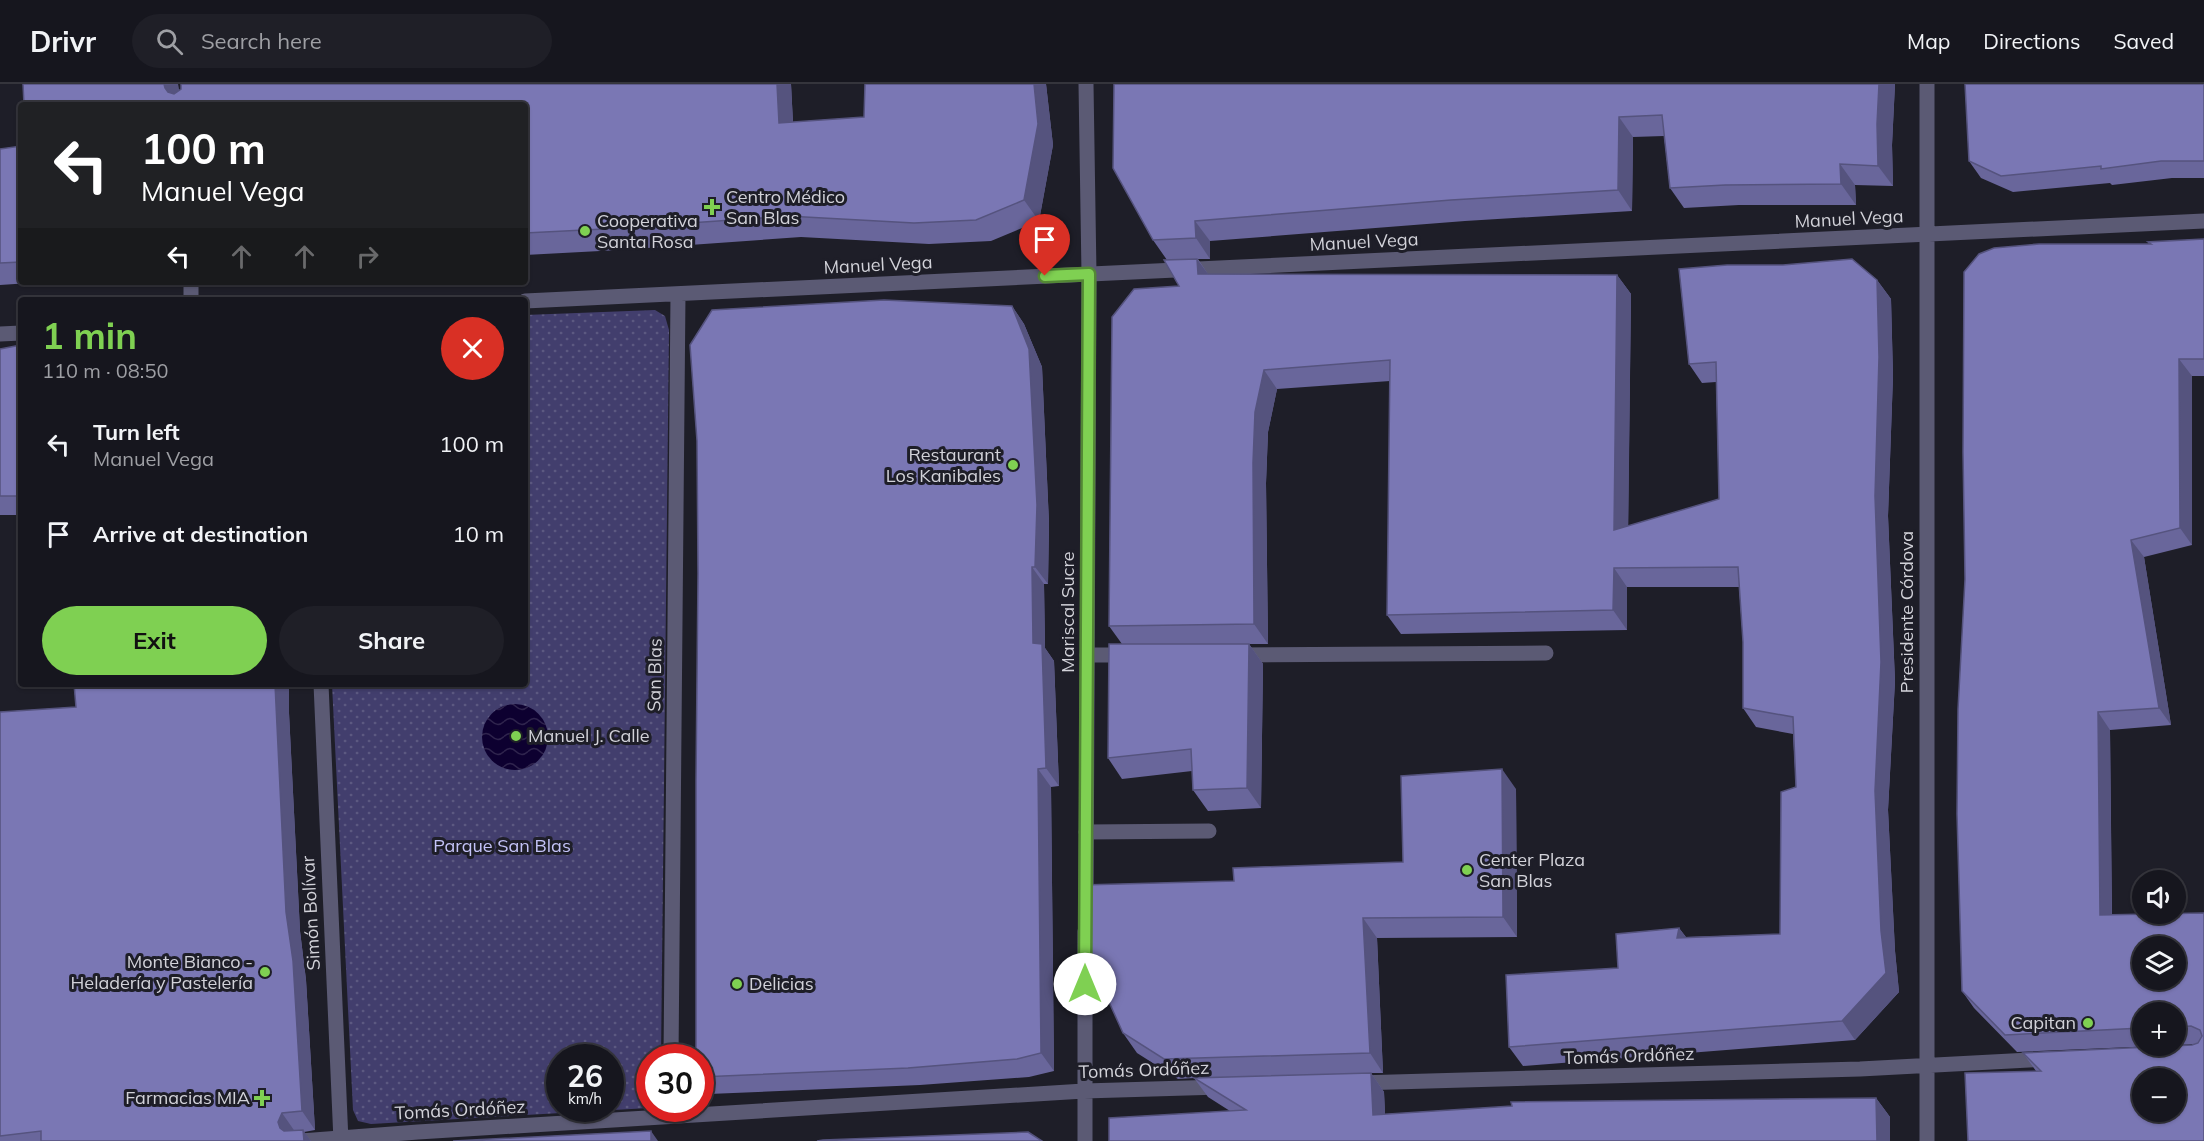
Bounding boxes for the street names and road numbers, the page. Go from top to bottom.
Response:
street label: Manuel Vega [1794,204,1904,233]
street label: Manuel Vega [1309,227,1419,256]
street label: Manuel Vega [823,250,933,279]
street label: Presidente Córdova [1895,531,1918,693]
street label: Mariscal Sucre [1056,551,1079,673]
street label: San Blas [642,638,667,712]
street label: Simón Bolívar [296,855,325,971]
street label: Tomás Ordóñez [1563,1042,1695,1069]
street label: Tomás Ordóñez [1078,1056,1210,1083]
street label: Tomás Ordóñez [394,1095,526,1124]

